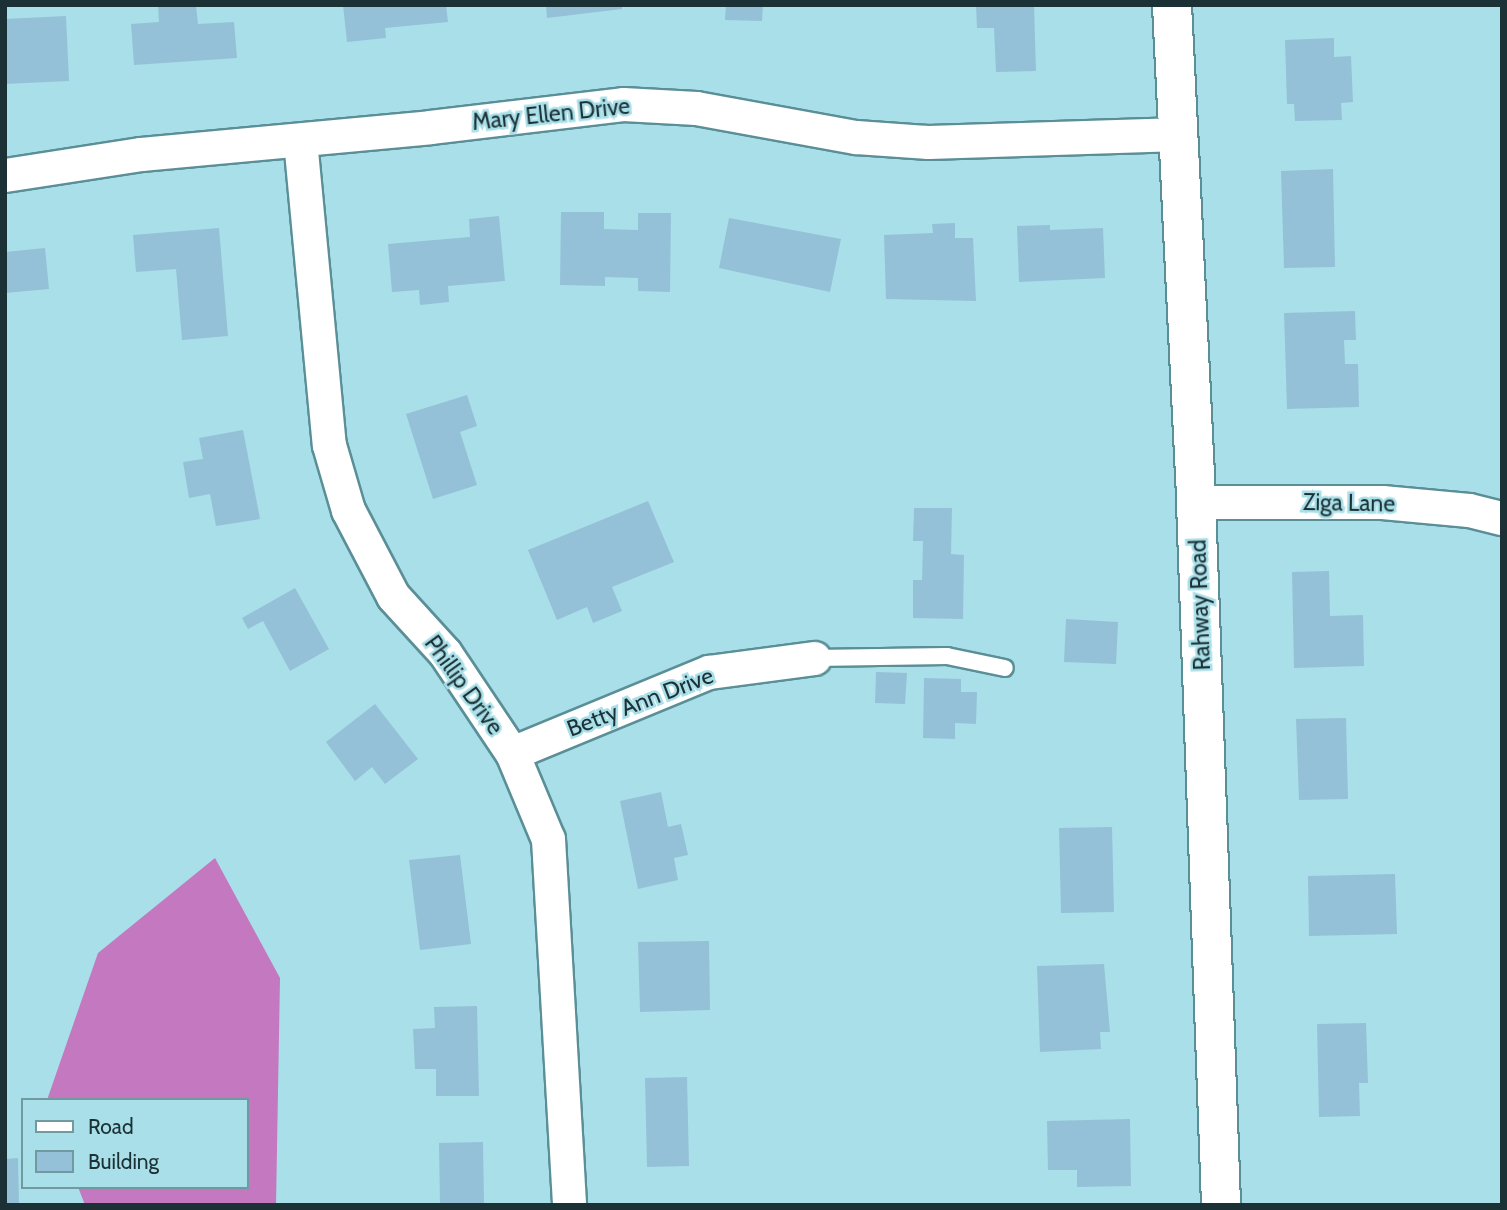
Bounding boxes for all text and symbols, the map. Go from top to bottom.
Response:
street label: Mary Ellen Drive [471,92,631,136]
street label: Ziga Lane [1303,488,1395,518]
street label: Rahway Road [1184,539,1216,671]
street label: Phillip Drive [419,630,509,740]
street label: Betty Ann Drive [563,661,717,743]
legend [21,1098,248,1189]
text: Road [88,1114,134,1139]
text: Building [88,1149,159,1174]

